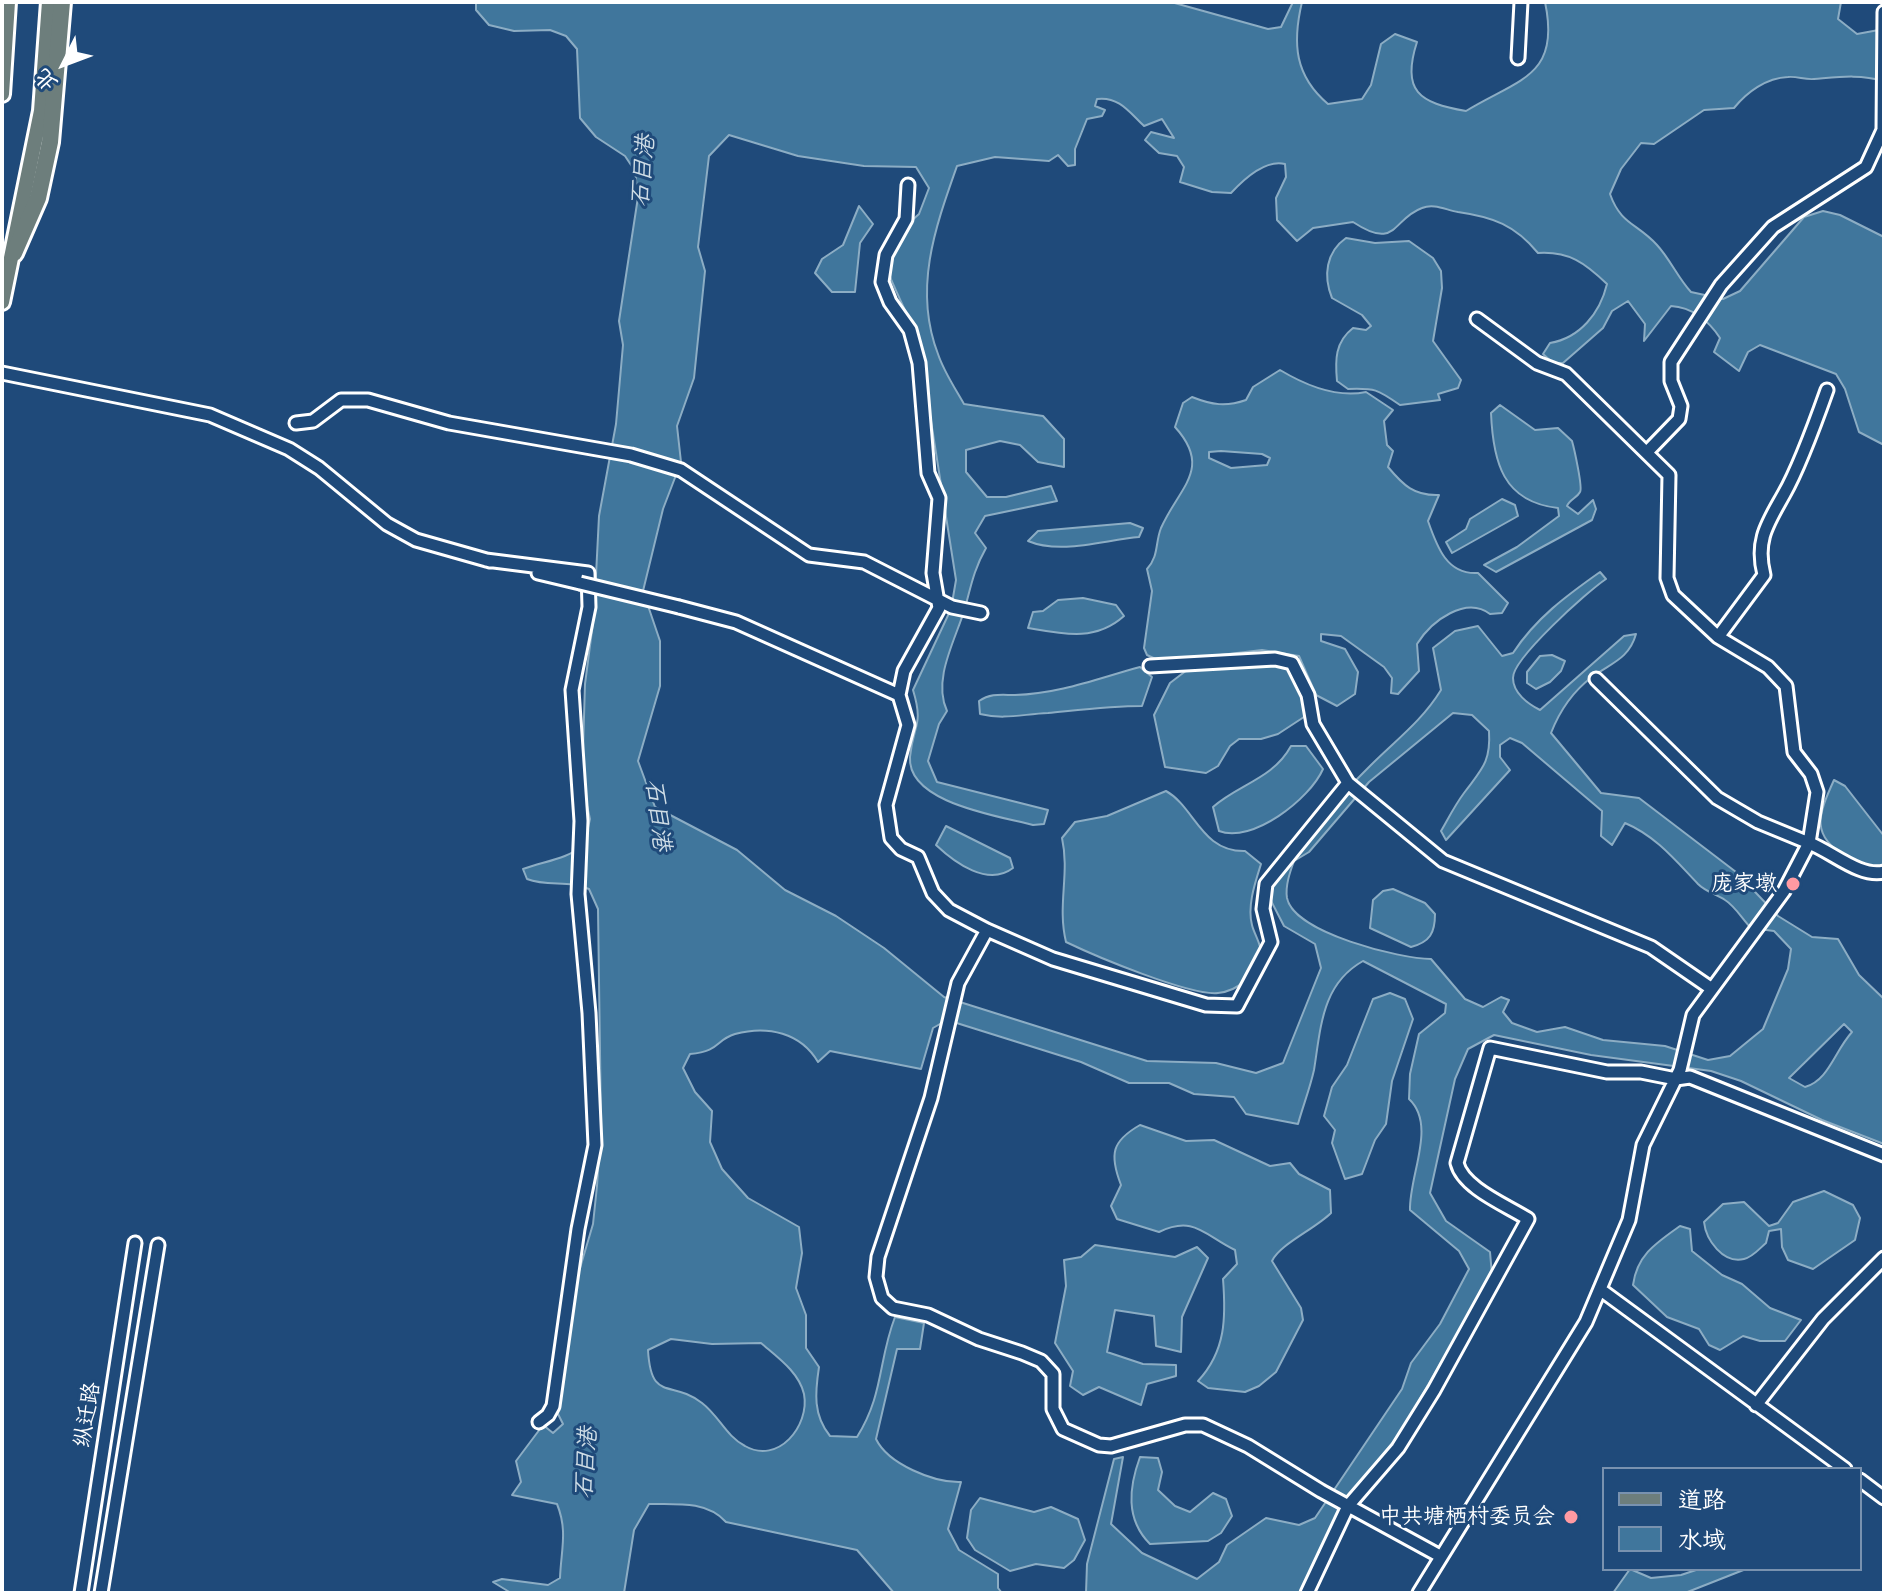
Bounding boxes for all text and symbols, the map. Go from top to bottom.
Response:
north arrow [24,24,104,104]
text: 北 [28,63,64,98]
water label: 石目港 [627,134,661,208]
water label: 石目港 [638,778,676,852]
place label: 庞家墩 [1711,871,1777,897]
marker: 庞家墩 [1784,875,1802,893]
street label: 纵迁路 [70,1380,106,1450]
water label: 石目港 [570,1426,604,1500]
legend [1602,1467,1862,1571]
text: 道路 [1678,1484,1726,1516]
place label: 中共塘栖村委员会 [1379,1504,1555,1530]
marker: 中共塘栖村委员会 [1562,1508,1580,1526]
text: 水域 [1678,1524,1726,1556]

